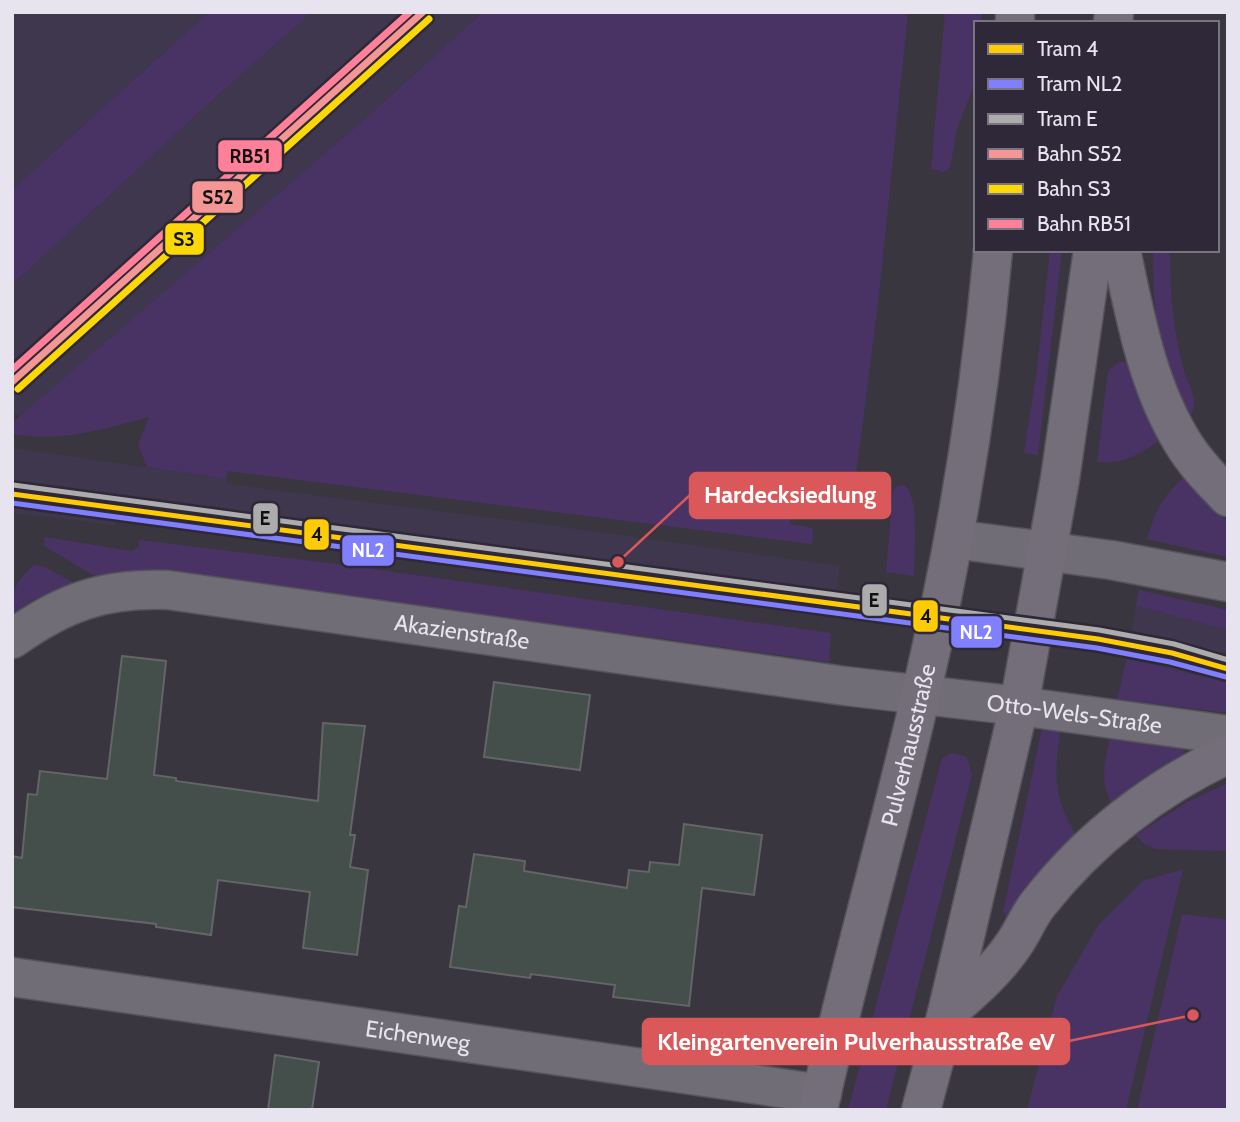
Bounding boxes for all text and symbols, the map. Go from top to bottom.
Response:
legend [974,21,1219,252]
text: Tram 4 [1037,36,1098,61]
text: Tram NL2 [1037,71,1122,96]
text: Tram E [1037,106,1098,131]
line badge: RB51 [217,139,283,173]
text: Bahn S52 [1037,141,1122,166]
text: RB51 [229,145,271,168]
text: Bahn S3 [1037,176,1111,201]
line badge: S52 [191,180,244,214]
text: S52 [202,186,234,209]
text: Bahn RB51 [1037,211,1131,236]
line badge: S3 [164,222,205,256]
text: S3 [173,228,195,251]
callout: Hardecksiedlung [690,473,890,518]
text: Hardecksiedlung [704,480,876,509]
line badge: E [252,502,279,535]
text: E [260,507,271,530]
line badge: 4 [303,518,330,551]
text: 4 [311,523,323,546]
line badge: NL2 [341,534,395,567]
text: NL2 [352,539,384,562]
line badge: E [861,583,888,617]
text: E [869,589,880,612]
line badge: 4 [912,599,939,633]
text: 4 [920,605,932,628]
street label: Akazienstraße [393,608,532,655]
line badge: NL2 [950,615,1003,649]
text: NL2 [960,621,992,644]
street label: Pulverhausstraße [875,661,941,829]
street label: Otto-Wels-Straße [985,688,1164,740]
street label: Eichenweg [364,1014,472,1057]
callout: Kleingartenverein Pulverhausstraße eV [643,1019,1069,1064]
text: Kleingartenverein Pulverhausstraße eV [657,1027,1055,1056]

